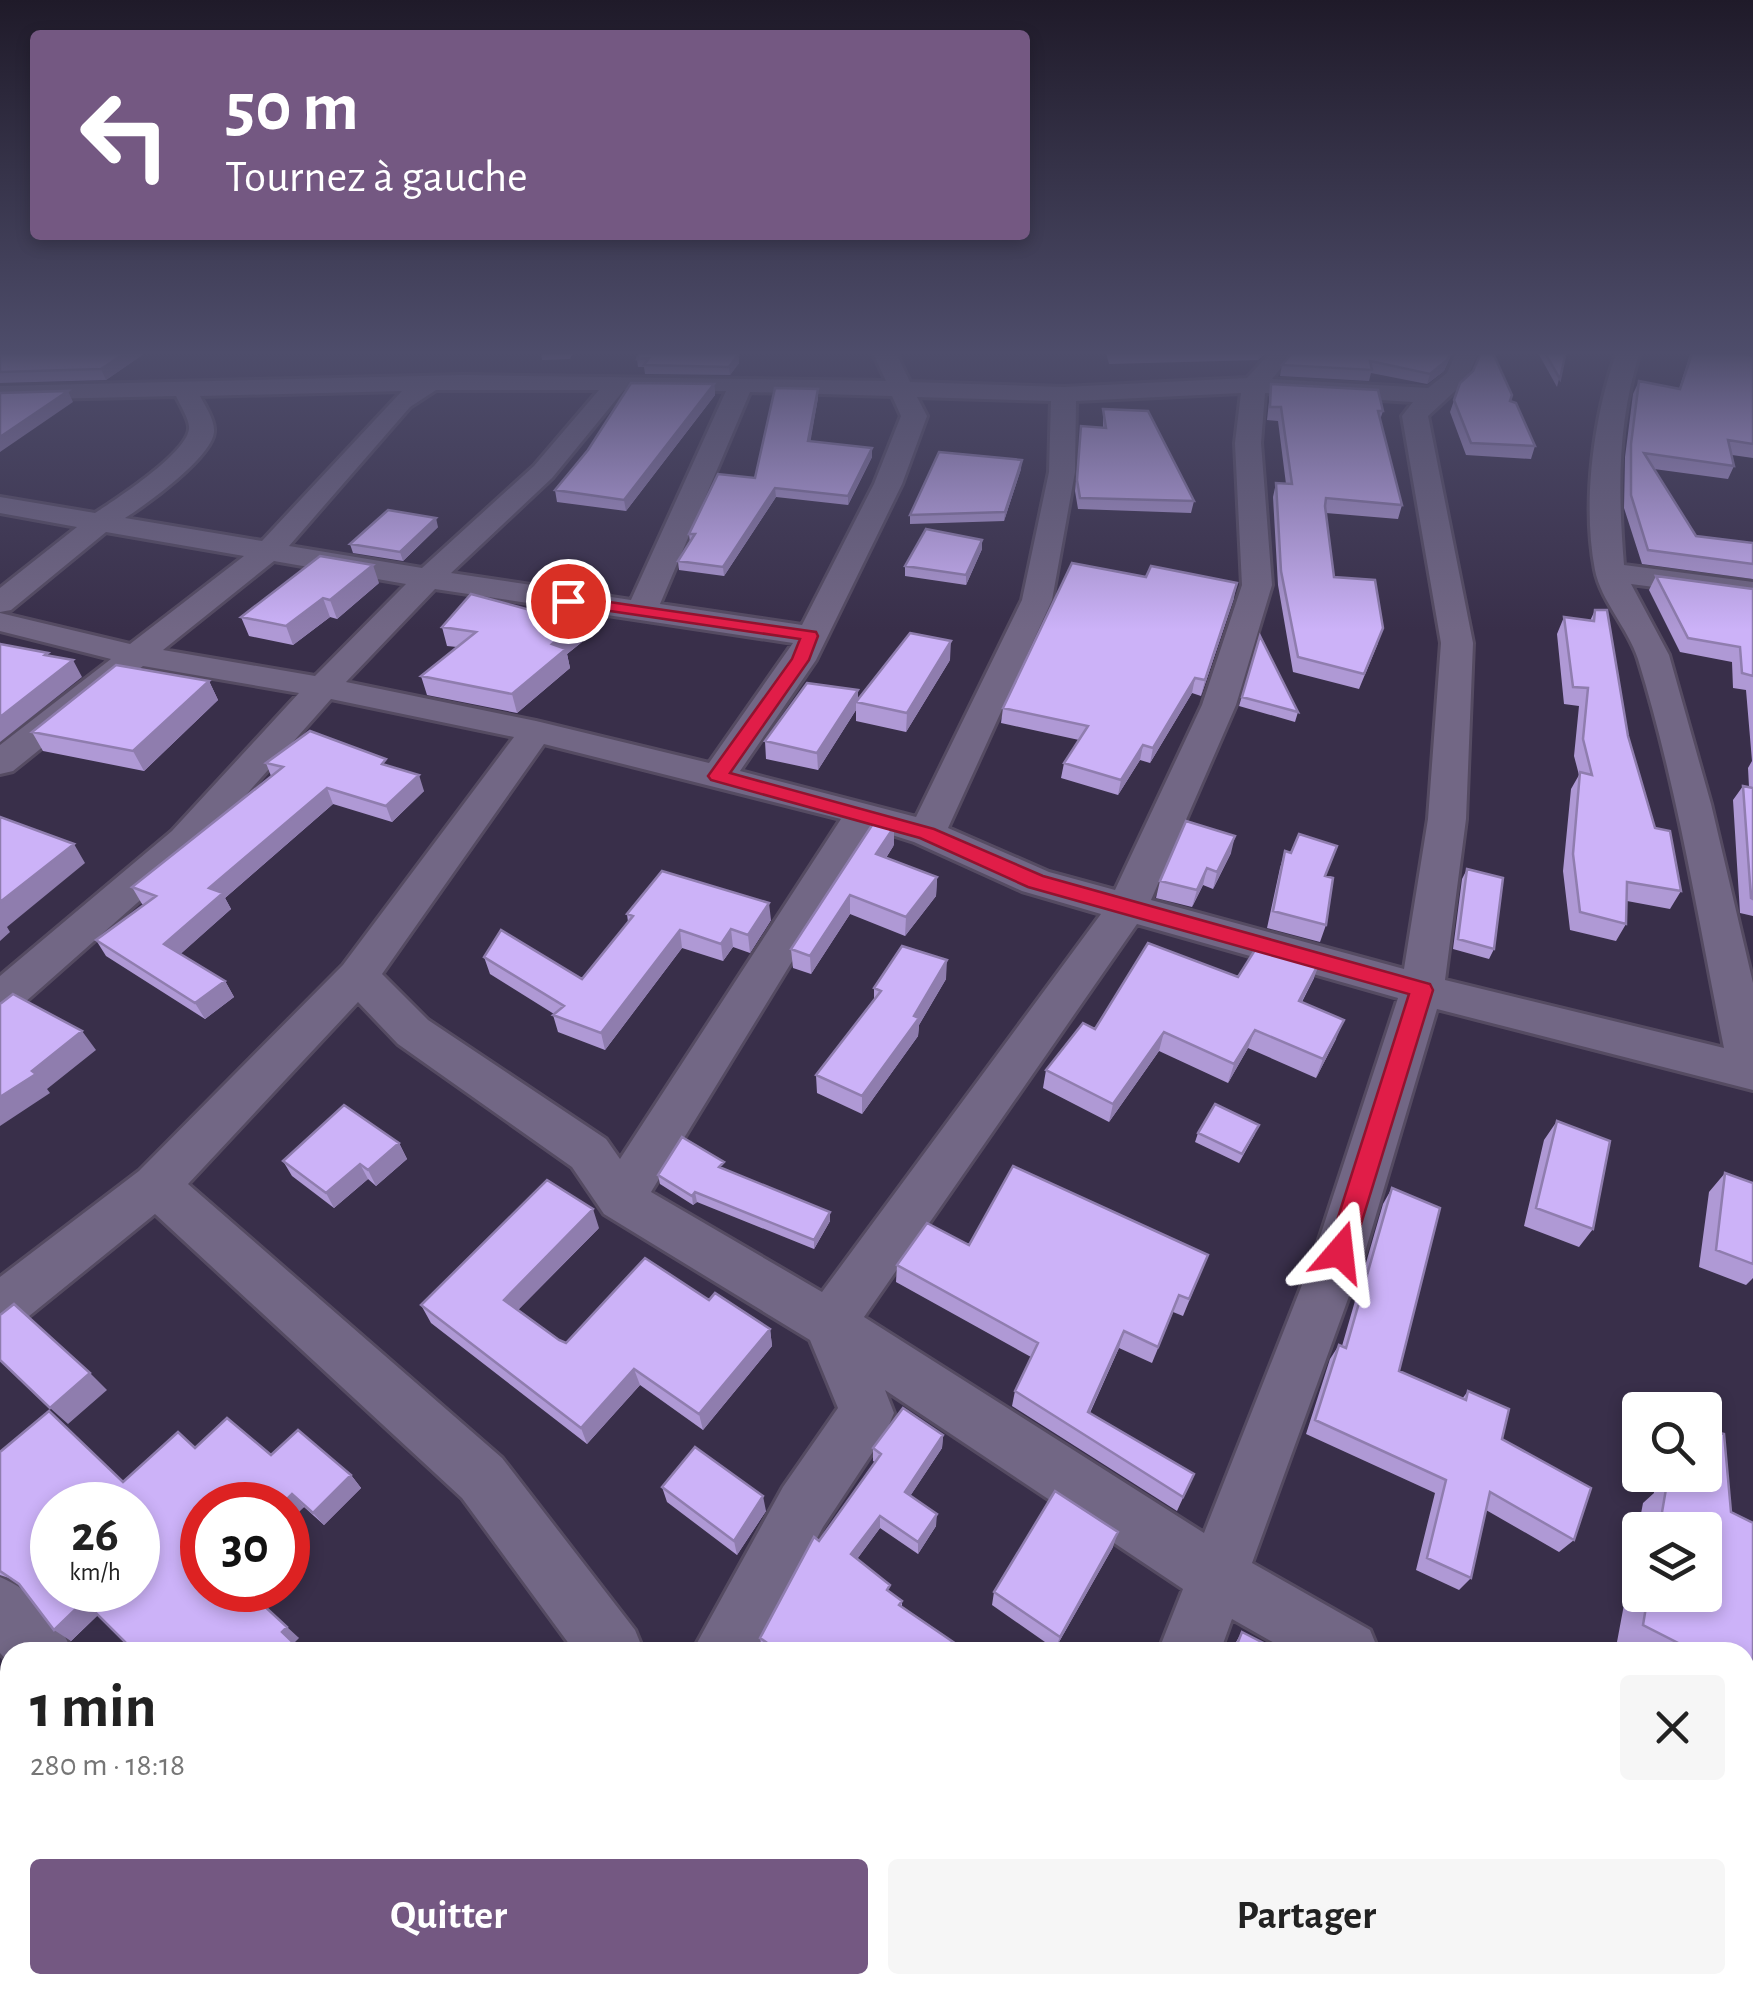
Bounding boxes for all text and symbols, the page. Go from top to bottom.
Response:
icon: left [60,70,190,200]
text: 50 m [225,73,359,143]
text: Tournez à gauche [225,155,528,200]
pin [526,559,611,644]
icon: arrive [541,574,596,629]
position arrow [1288,1200,1392,1304]
map controls [1622,1392,1722,1612]
button: search [1622,1392,1722,1492]
speed limit sign: 30 [180,1482,310,1612]
text: 26 [71,1510,119,1560]
button: layers [1622,1512,1722,1612]
text: km/h [69,1560,121,1585]
button: close [1620,1675,1725,1780]
text: 1 min [30,1678,156,1738]
text: 280 m · 18:18 [30,1749,185,1781]
button: Quitter [30,1859,868,1974]
button: Partager [888,1859,1725,1974]

